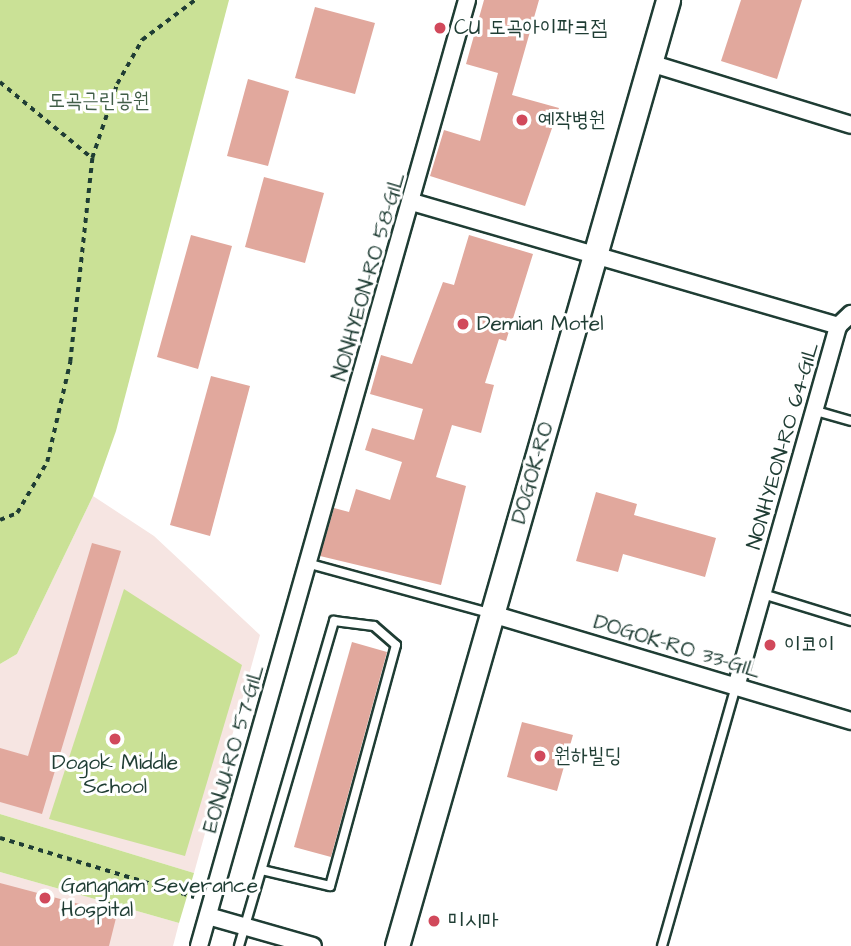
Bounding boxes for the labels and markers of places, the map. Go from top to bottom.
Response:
place label: CU 도곡아이파크점 [454,15,607,41]
marker: CU 도곡아이파크점 [432,20,448,36]
place label: 예작병원 [538,107,606,133]
marker: 예작병원 [512,110,532,130]
place label: Demian Motel [477,311,603,337]
marker: Demian Motel [455,316,471,332]
place label: 이코이 [784,632,835,658]
marker: 이코이 [762,637,778,653]
marker: Dogok Middle School [107,731,123,747]
place label: 원하빌딩 [554,743,622,769]
marker: 원하빌딩 [532,748,548,764]
place label: Dogok Middle School [52,750,178,800]
place label: Gangnam Severance Hospital [61,873,258,923]
marker: Gangnam Severance Hospital [35,888,55,908]
place label: 미시마 [448,908,499,934]
marker: 미시마 [426,913,442,929]

